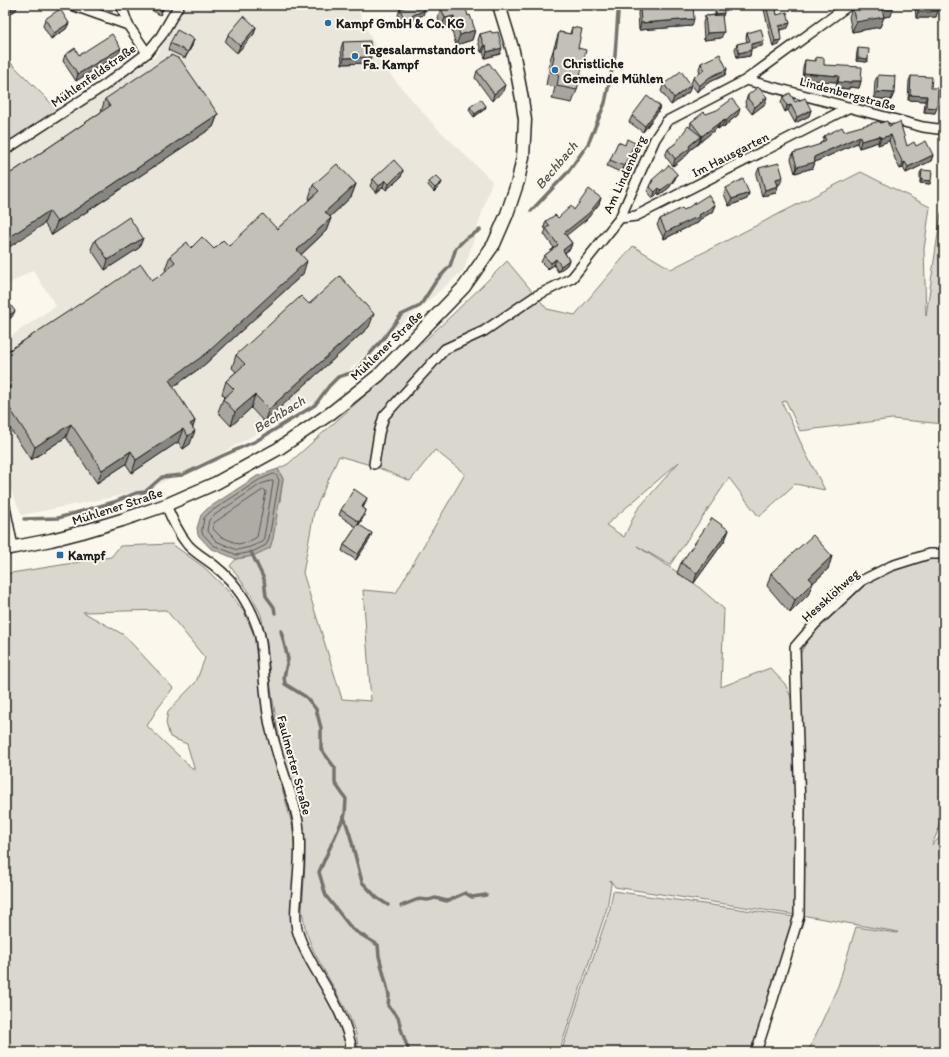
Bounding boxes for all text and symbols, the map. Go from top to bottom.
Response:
place label: Kampf GmbH & Co. KG [336,16,464,32]
marker: Kampf GmbH & Co. KG [323,18,333,28]
street label: Mühlenfeldstraße [48,41,139,110]
place label: Tagesalarmstandort Fa. Kampf [362,42,475,73]
marker: Tagesalarmstandort Fa. Kampf [350,51,360,61]
place label: Christliche Gemeinde Mühlen [563,56,664,86]
marker: Christliche Gemeinde Mühlen [550,65,560,75]
street label: Lindenbergstraße [798,73,898,114]
street label: Im Hausgarten [689,128,772,180]
street label: Am Lindenberg [600,132,649,216]
water label: Bechbach [531,137,582,193]
street label: Mühlener Straße [347,307,425,383]
water label: Bechbach [250,392,309,437]
street label: Mühlener Straße [70,485,164,528]
place label: Kampf [68,548,106,564]
marker: Kampf [55,550,65,560]
street label: Hessklöhweg [798,565,862,625]
street label: Faulmerter Straße [274,714,315,817]

